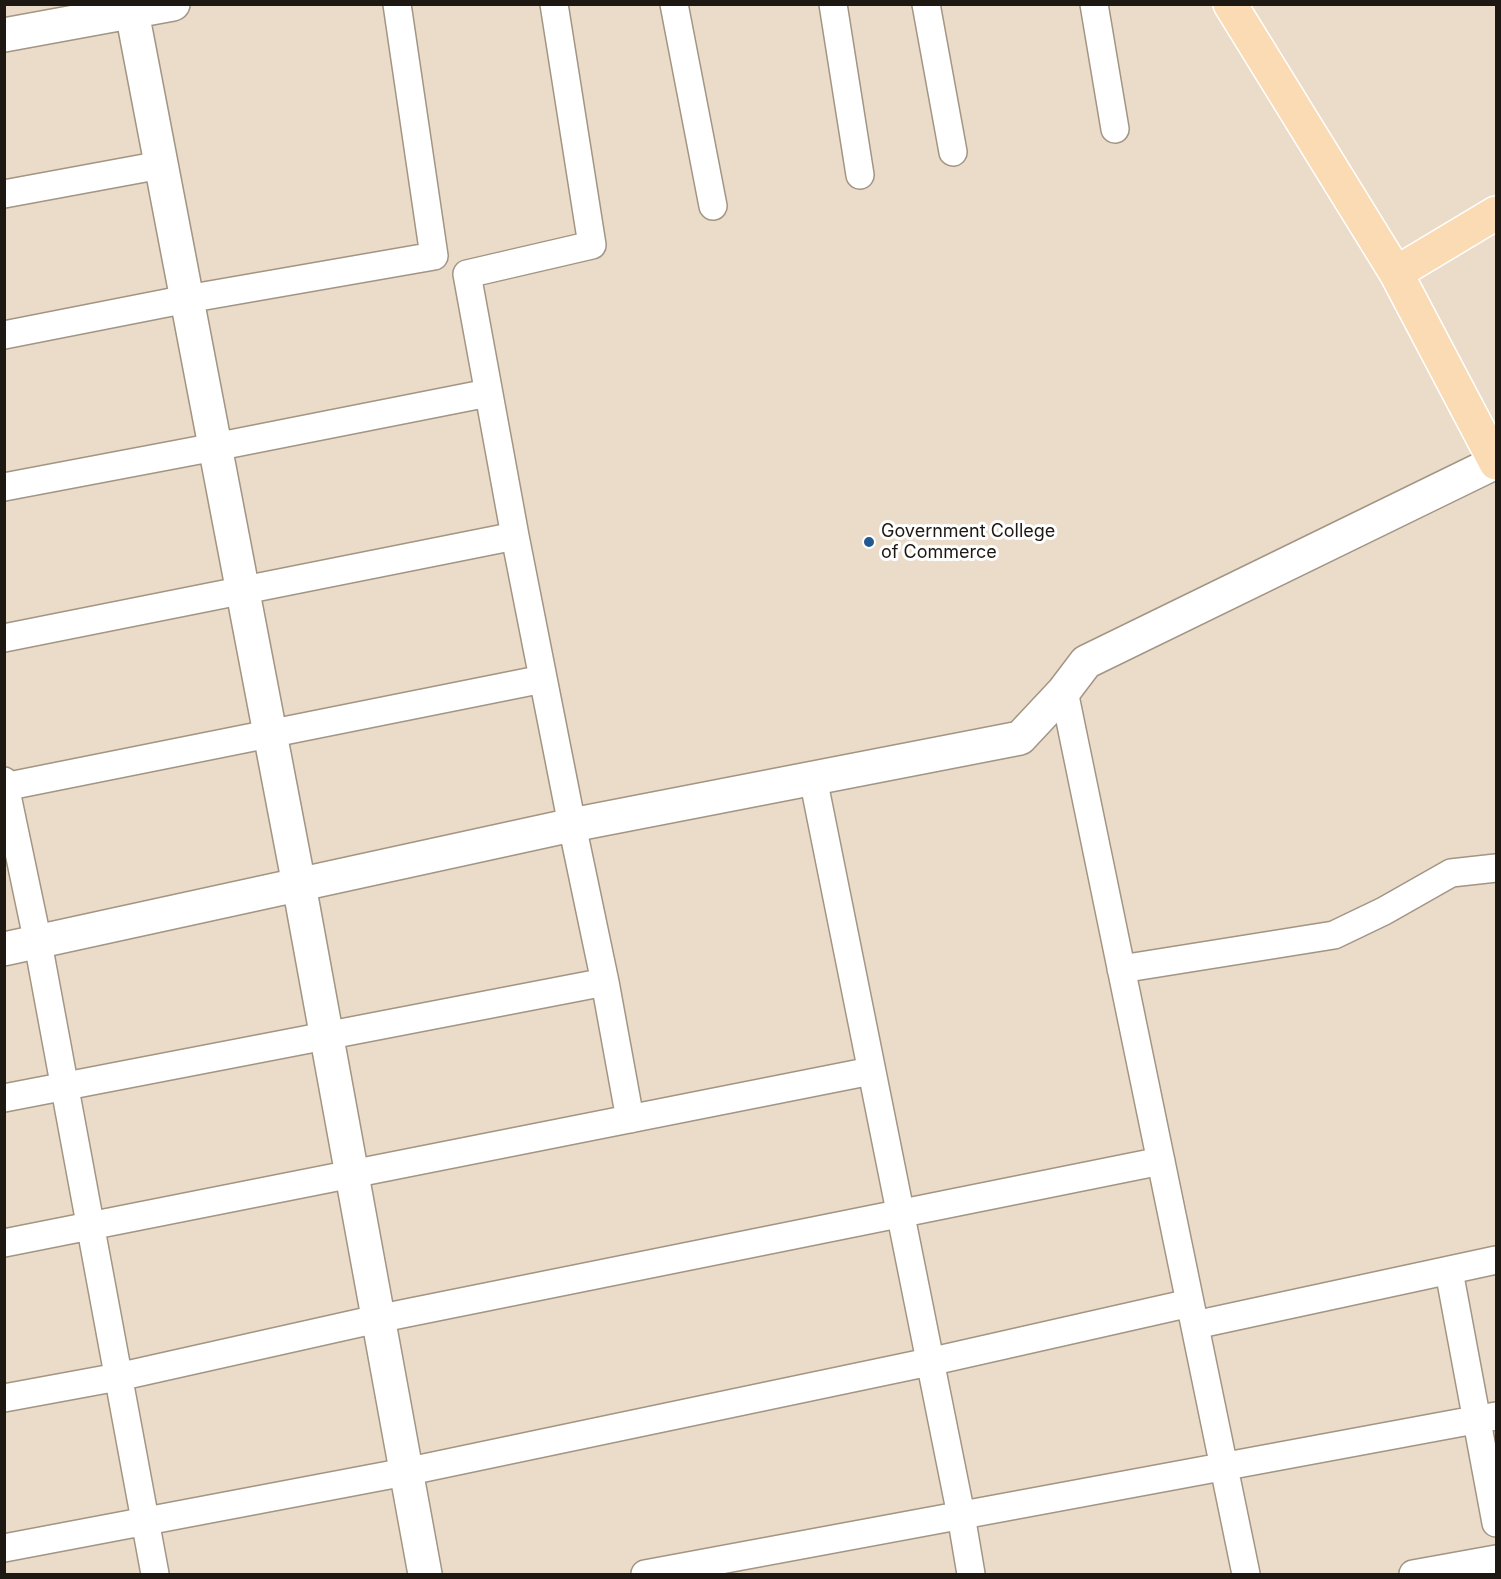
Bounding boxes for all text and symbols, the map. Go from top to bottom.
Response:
place label: Government College of Commerce [881,521,1055,564]
marker: Government College of Commerce [862,535,876,549]

